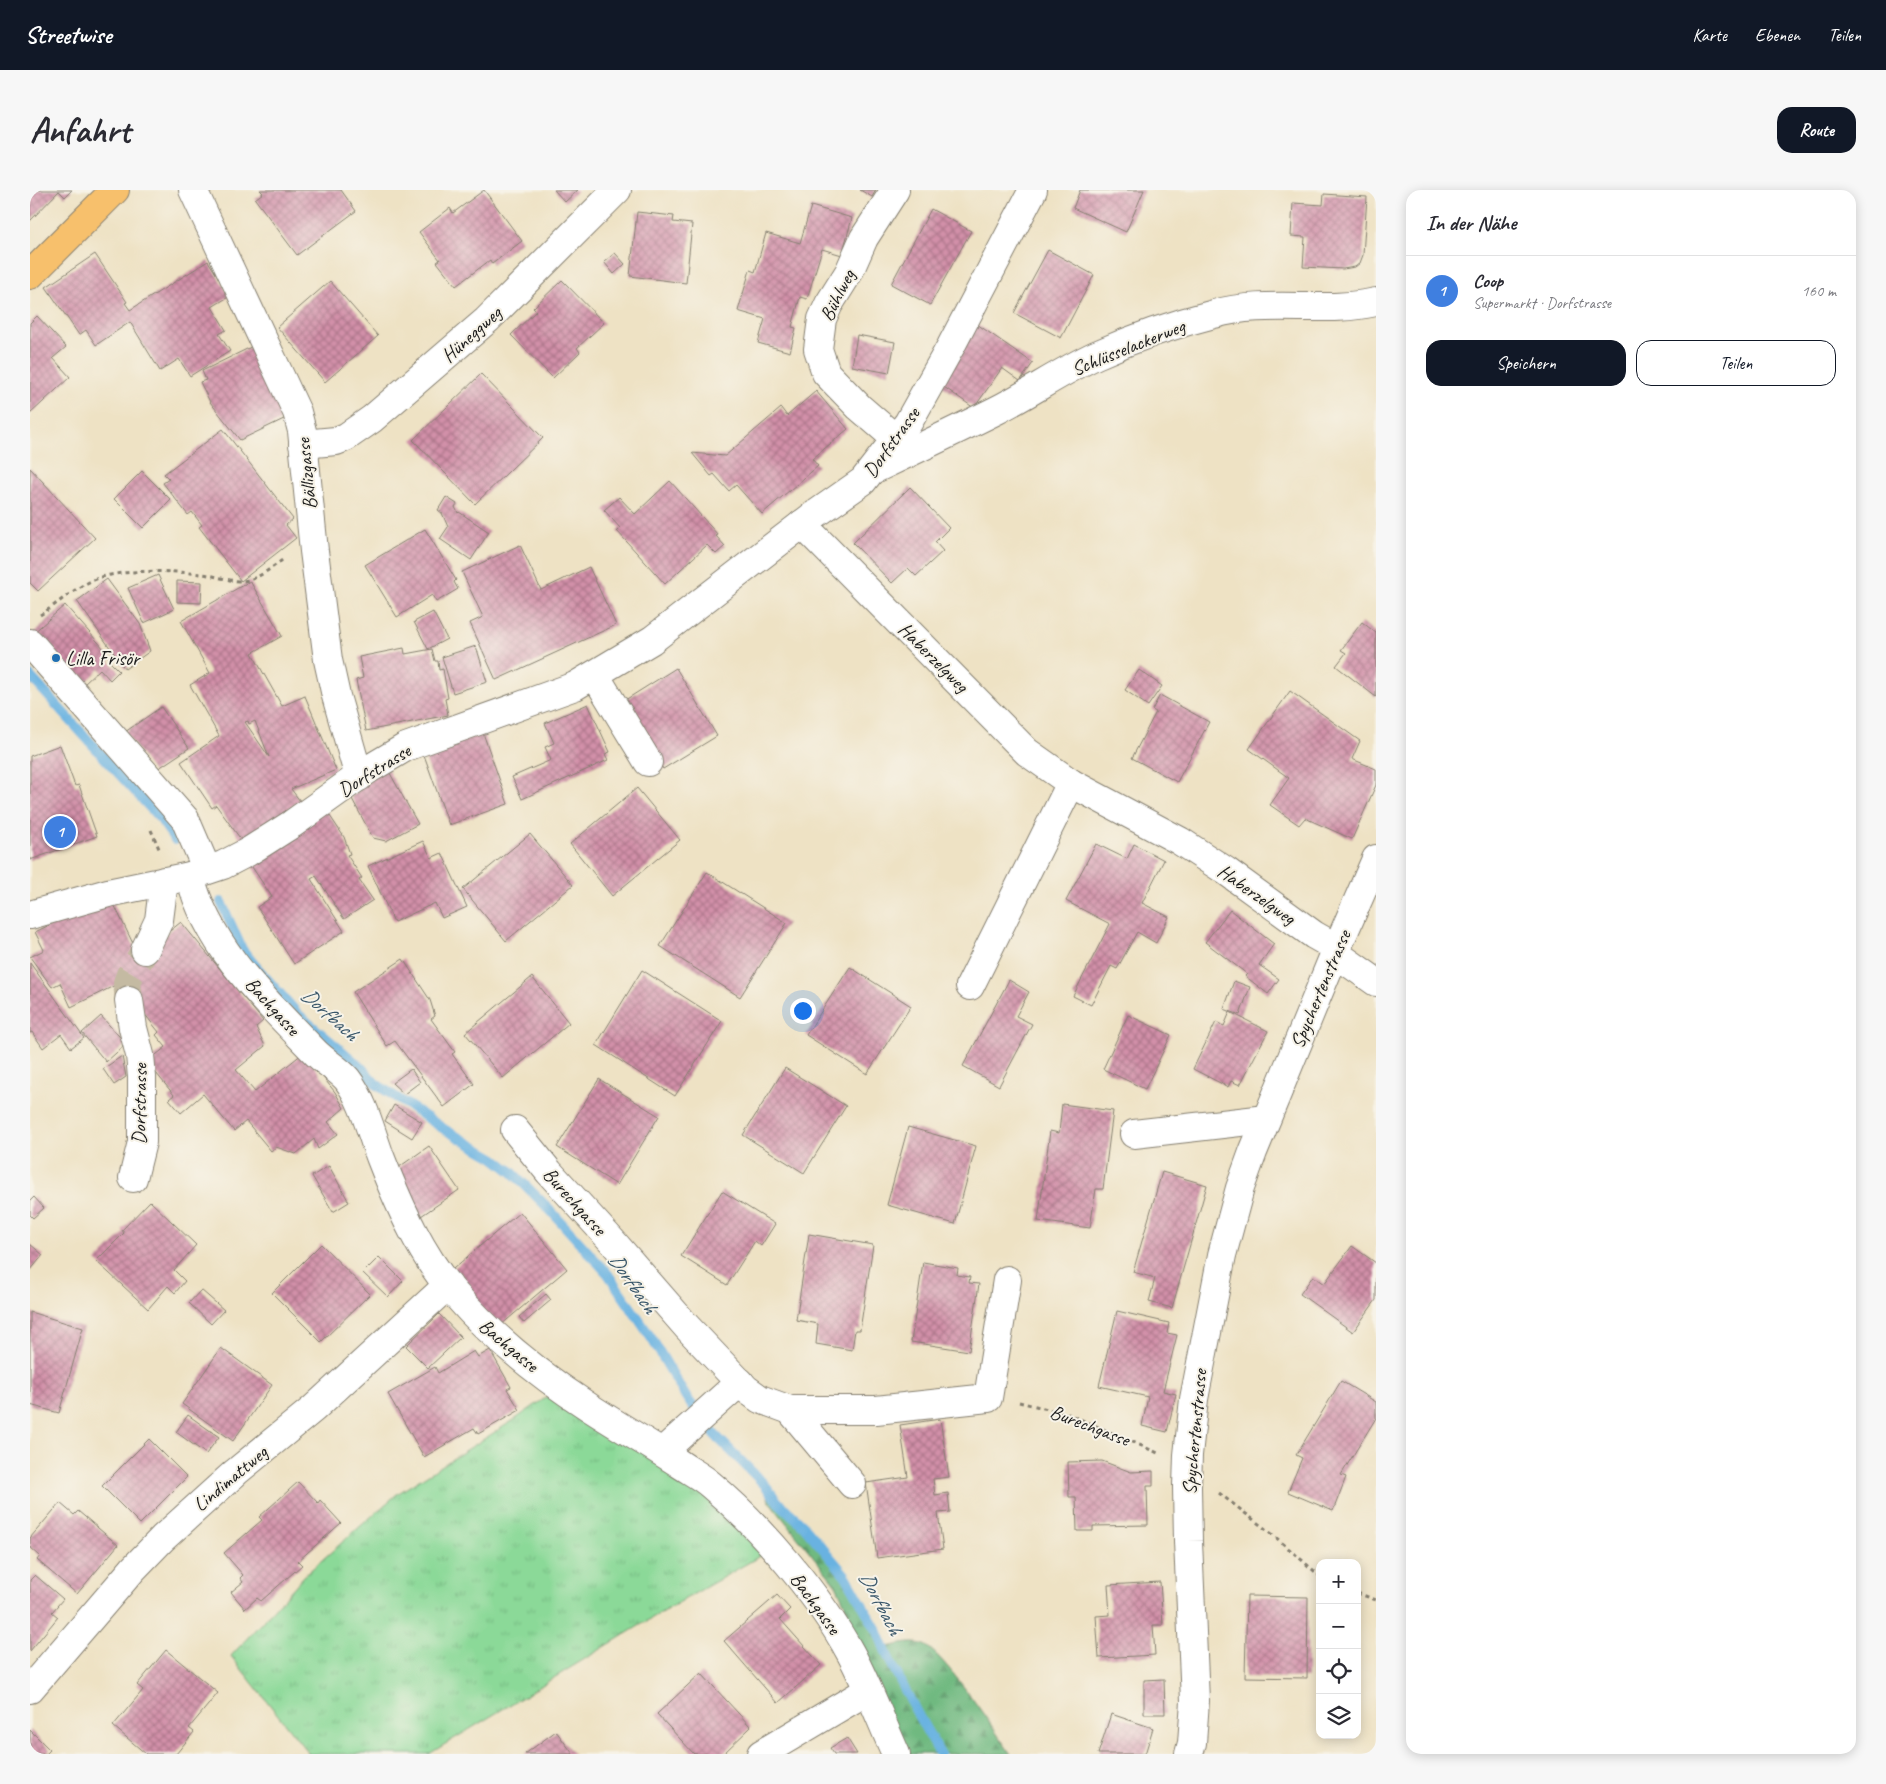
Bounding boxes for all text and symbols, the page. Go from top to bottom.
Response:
text: Streetwise [25,20,111,50]
text: Karte [1692,24,1727,46]
text: Ebenen [1755,24,1800,46]
text: Teilen [1828,24,1861,46]
button: Route [1777,107,1856,153]
text: Anfahrt [30,108,130,153]
text: In der Nähe [1426,210,1516,236]
street label: Bühlweg [814,265,861,325]
text: Coop [1473,269,1503,293]
text: 1 [1438,281,1446,301]
text: 160 m [1802,281,1836,301]
text: Supermarkt · Dorfstrasse [1473,293,1611,313]
street label: Hüneggweg [436,300,508,368]
street label: Schlüsselackerweg [1068,313,1190,382]
button: Speichern [1426,340,1626,386]
button: Teilen [1636,340,1836,386]
street label: Dorfstrasse [858,401,926,482]
street label: Bällizgasse [290,436,323,511]
street label: Haberzelgweg [893,617,975,699]
place label: Lilla Frisör [66,646,141,671]
marker: Lilla Frisör [50,652,62,664]
street label: Dorfstrasse [333,738,416,802]
pin: 1 [44,813,76,851]
street label: Haberzelgweg [1213,858,1301,931]
street label: Spychertenstrasse [1284,925,1357,1052]
street label: Bachgasse [240,972,307,1042]
water label: Dorfbach [296,982,365,1047]
your location [790,998,816,1024]
street label: Dorfstrasse [126,1062,153,1145]
street label: Burechgasse [538,1162,613,1242]
water label: Dorfbach [603,1248,664,1319]
street label: Bachgasse [474,1313,545,1379]
street label: Spychertenstrasse [1177,1367,1213,1496]
street label: Burechgasse [1047,1399,1134,1453]
street label: Lindimattweg [188,1439,273,1517]
map controls [1316,1559,1361,1739]
button: + [1316,1559,1361,1604]
street label: Bachgasse [785,1567,847,1640]
water label: Dorfbach [854,1567,909,1640]
button: − [1316,1604,1361,1649]
button: locate [1316,1649,1361,1694]
button: layers [1316,1694,1361,1739]

